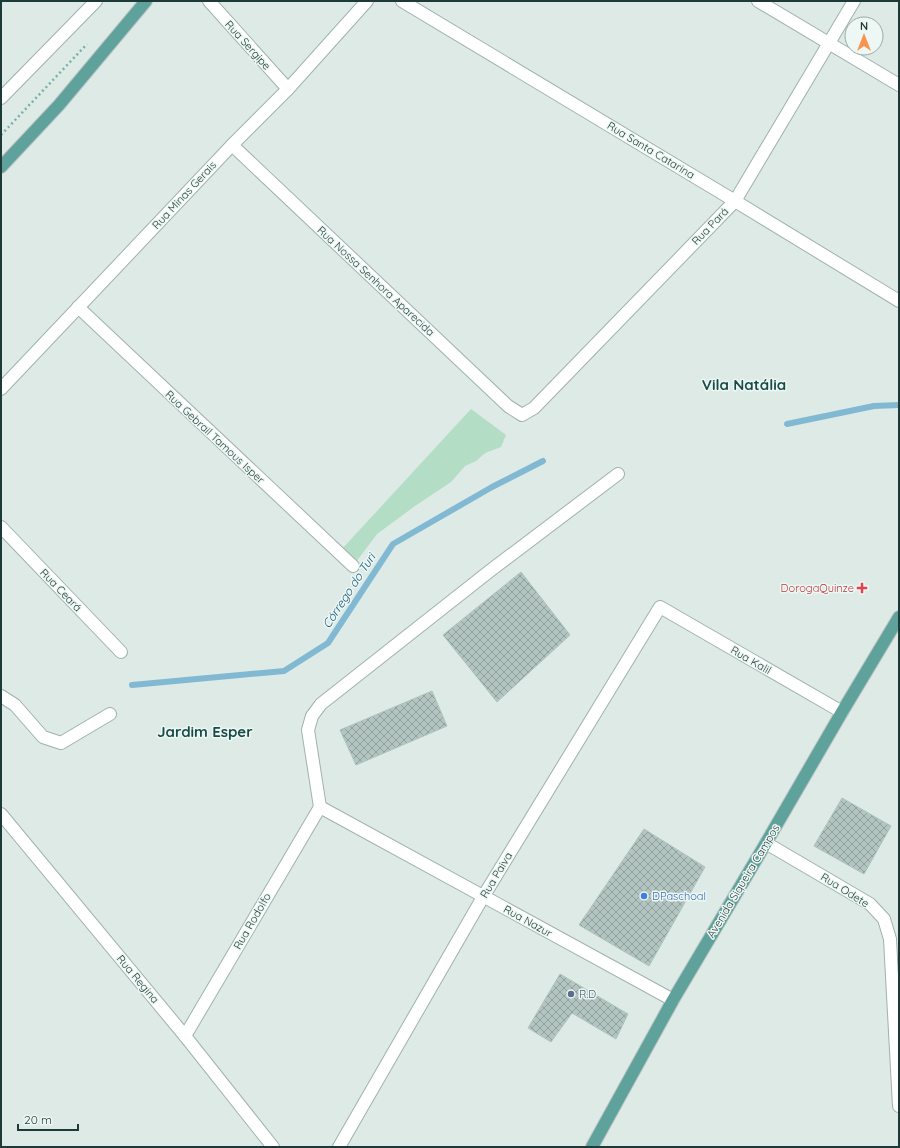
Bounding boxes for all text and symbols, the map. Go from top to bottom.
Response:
north arrow [844,16,884,56]
street label: Rua Sergipe [222,17,274,73]
text: N [860,19,868,33]
street label: Rua Santa Catarina [605,118,697,182]
street label: Rua Minas Gerais [149,158,219,232]
street label: Rua Pará [689,204,731,248]
street label: Rua Nossa Senhora Aparecida [314,223,438,339]
district label: Vila Natália [702,375,786,394]
street label: Rua Gebrail Tamous Isper [162,387,268,487]
water label: Córrego do Turi [319,549,379,631]
street label: Rua Ceará [37,566,85,614]
place label: DorogaQuinze [781,581,854,595]
marker: DorogaQuinze [857,583,867,593]
street label: Rua Kalil [728,643,774,677]
district label: Jardim Esper [157,722,253,741]
street label: Avenida Siqueira Campos [704,822,782,940]
street label: Rua Paiva [477,849,515,901]
street label: Rua Odete [818,870,872,910]
place label: DPaschoal [652,889,706,903]
street label: Rua Rodolfo [230,890,274,952]
marker: DPaschoal [639,891,649,901]
street label: Rua Nazur [501,902,556,940]
street label: Rua Regina [114,952,162,1006]
place label: R.D [579,987,596,1001]
marker: R.D [566,989,576,999]
scale bar [18,1106,78,1132]
text: 20 m [24,1112,52,1127]

